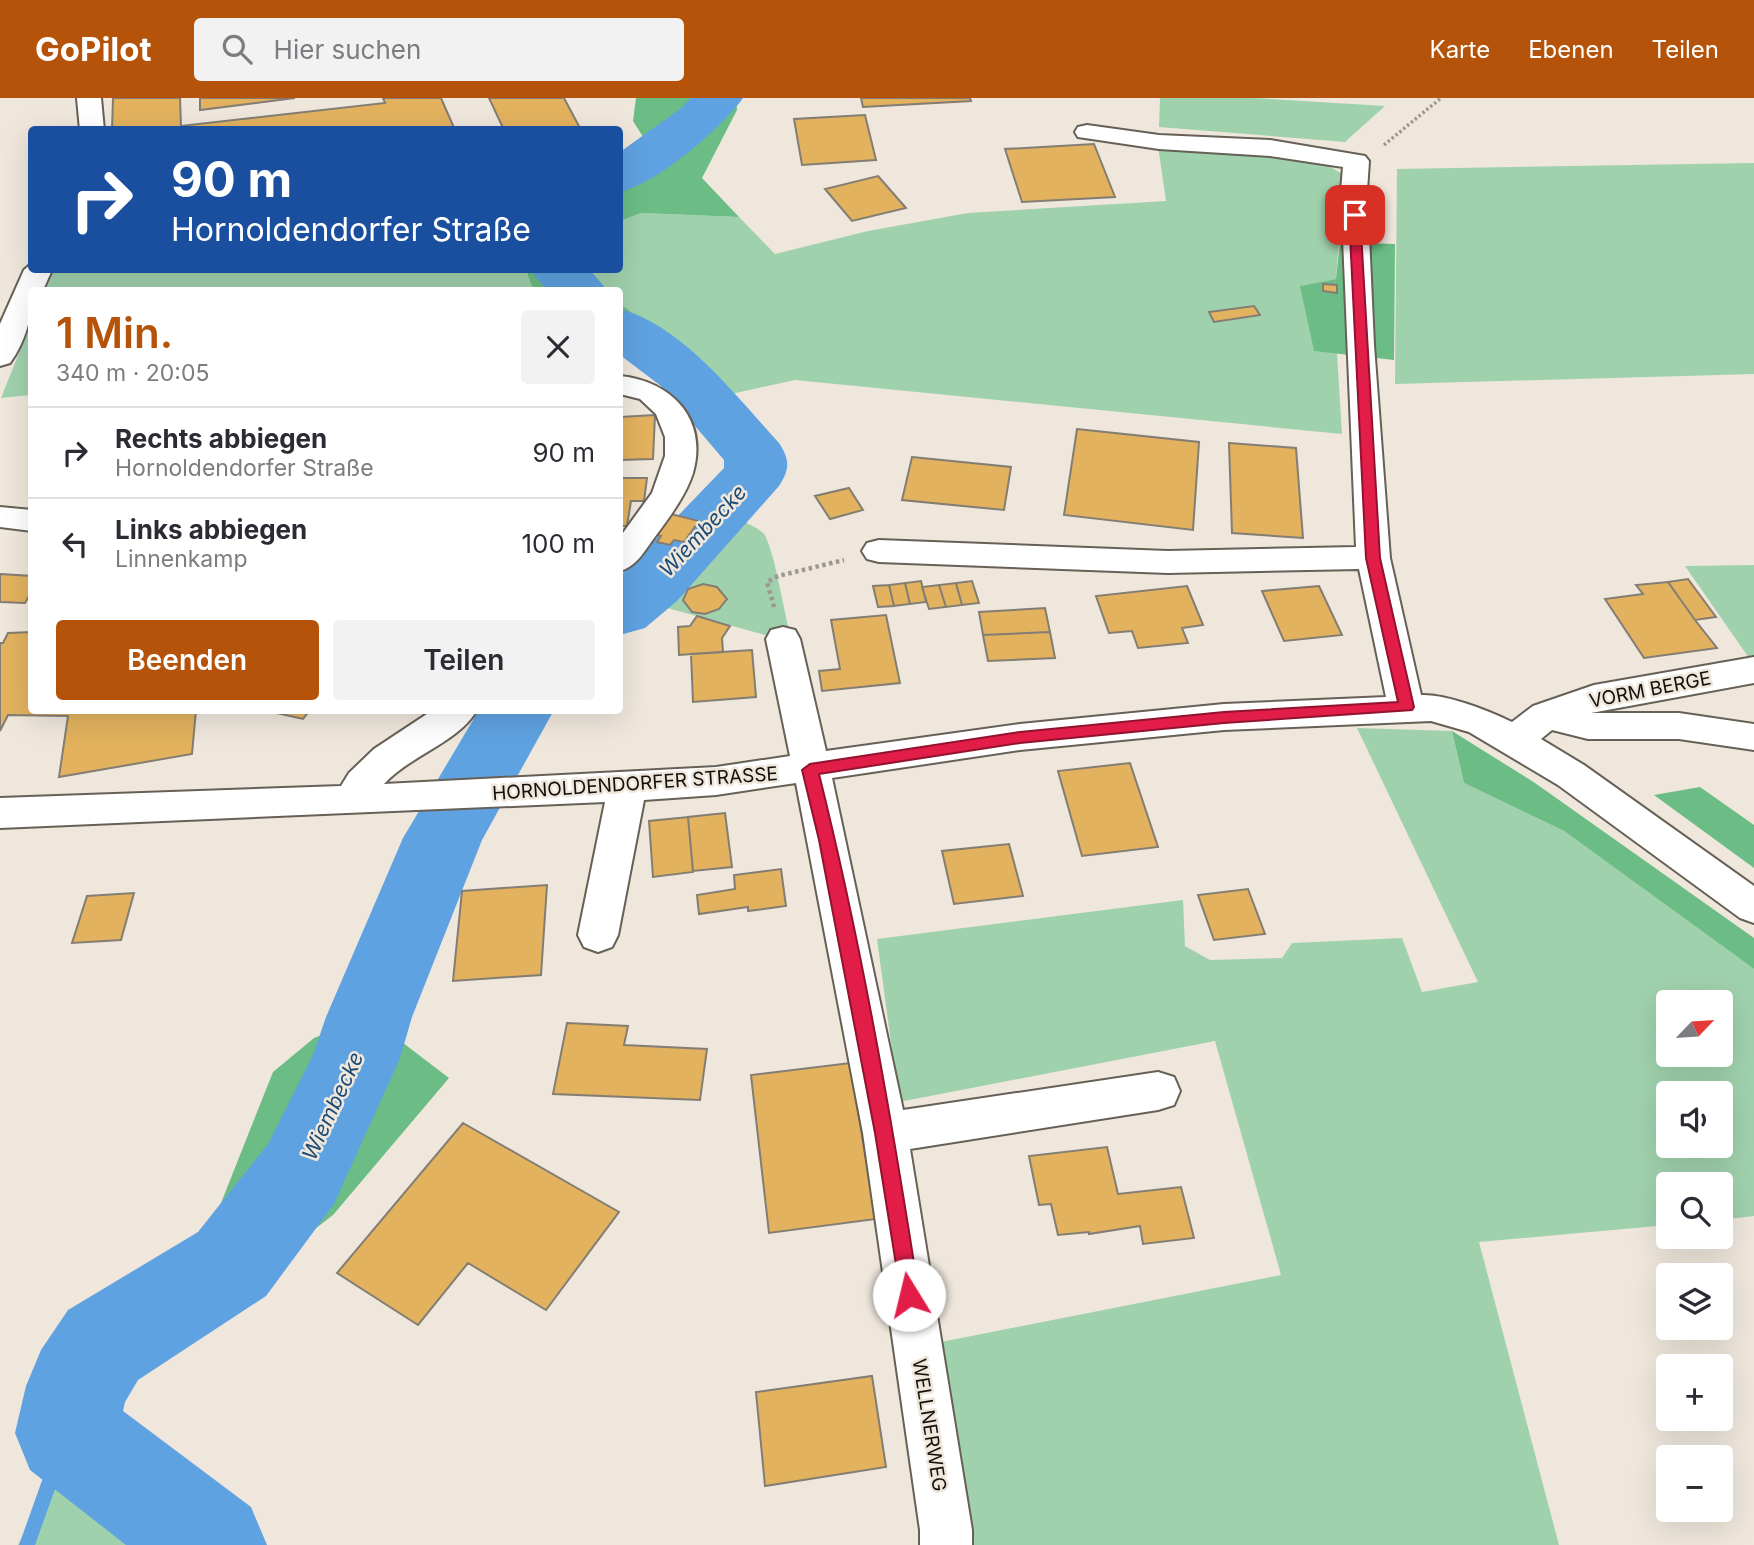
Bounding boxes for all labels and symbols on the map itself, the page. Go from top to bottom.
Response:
pin [1325,185,1385,245]
water label: Wiembecke [654,480,751,582]
street label: VORM BERGE [1587,666,1713,713]
street label: HORNOLDENDORFER STRASSE [491,762,779,805]
north arrow [1656,990,1732,1068]
water label: Wiembecke [297,1048,368,1164]
position arrow [872,1258,946,1332]
street label: WELLNERWEG [908,1357,951,1493]

